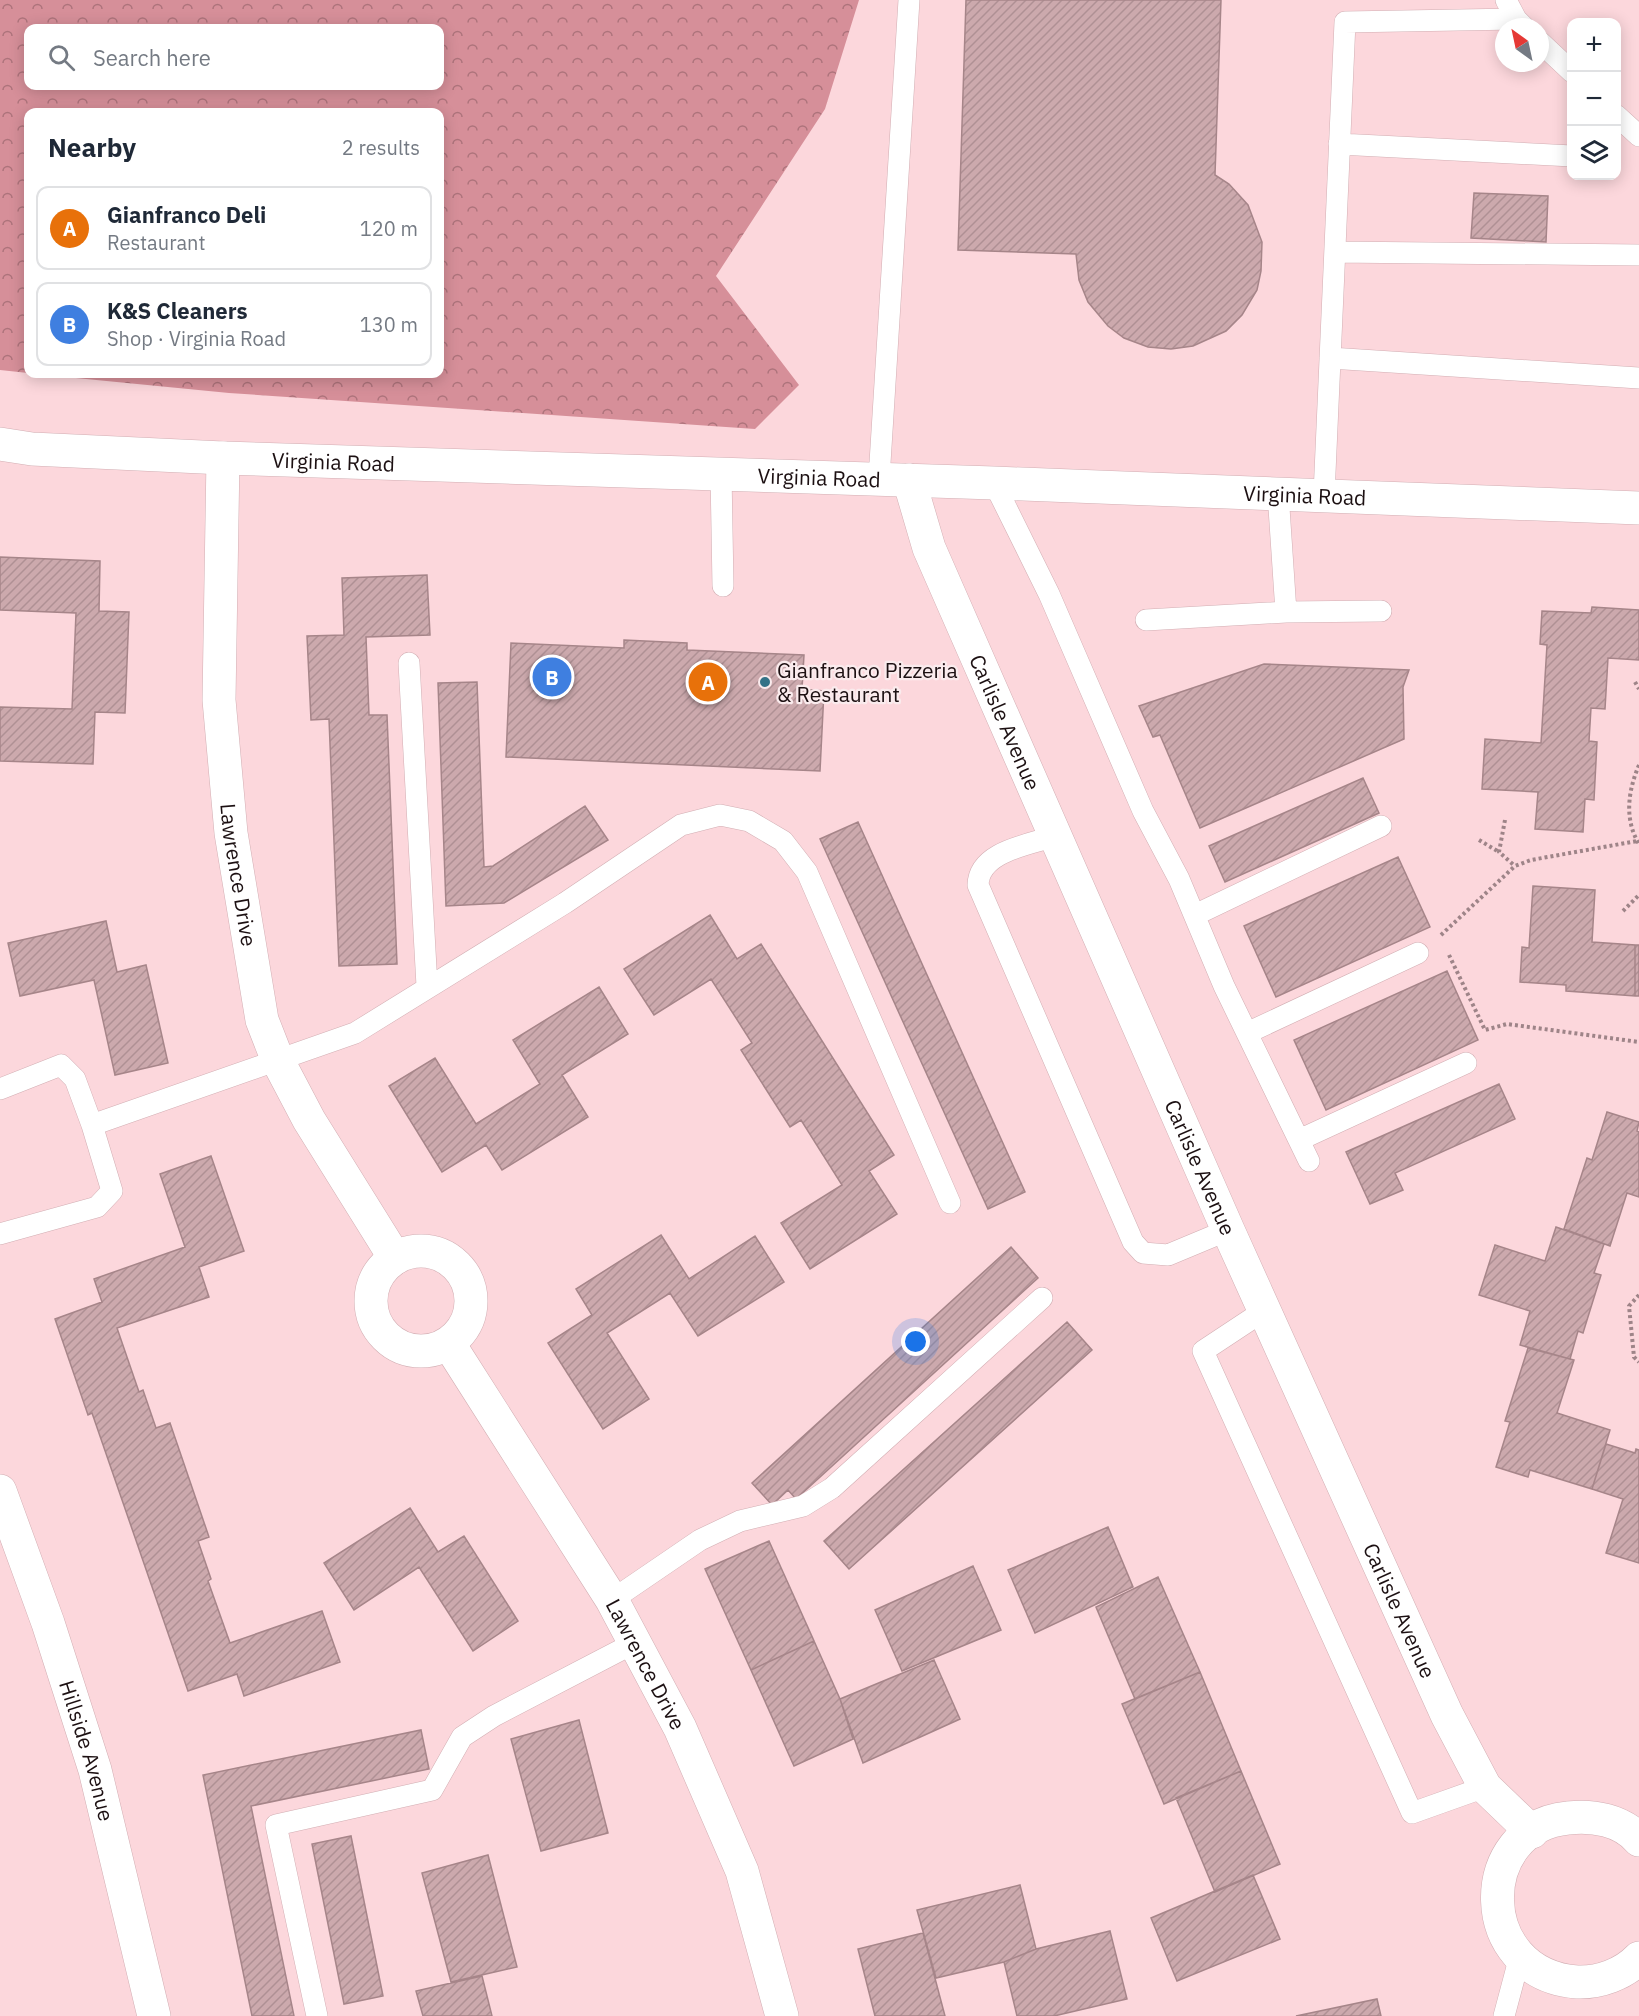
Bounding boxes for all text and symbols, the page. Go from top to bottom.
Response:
north arrow [1495,18,1549,72]
map controls [1567,18,1621,180]
button: + [1567,18,1621,72]
search box [24,24,444,90]
icon: search [45,41,78,74]
text: Search here [93,43,211,72]
button: − [1567,72,1621,126]
button: layers [1567,126,1621,180]
text: Nearby [48,130,136,164]
text: 2 results [342,134,420,161]
text: Gianfranco Deli [107,200,266,229]
text: A [63,215,76,242]
text: 120 m [360,215,418,242]
text: Restaurant [107,229,205,256]
text: K&S Cleaners [107,296,248,325]
text: B [63,311,76,338]
text: 130 m [360,311,418,338]
text: Shop · Virginia Road [107,325,286,352]
street label: Virginia Road [271,446,395,478]
street label: Virginia Road [757,461,881,493]
street label: Virginia Road [1243,479,1367,511]
street label: Carlisle Avenue [963,650,1047,794]
pin: B [532,654,572,700]
place label: Gianfranco Pizzeria & Restaurant [777,656,958,708]
pin: A [688,660,728,704]
marker: Gianfranco Pizzeria & Restaurant [758,675,772,689]
street label: Lawrence Drive [214,802,264,948]
street label: Carlisle Avenue [1158,1095,1243,1240]
your location [901,1327,930,1356]
street label: Carlisle Avenue [1357,1538,1443,1683]
street label: Lawrence Drive [600,1594,692,1734]
street label: Hillside Avenue [53,1677,121,1824]

